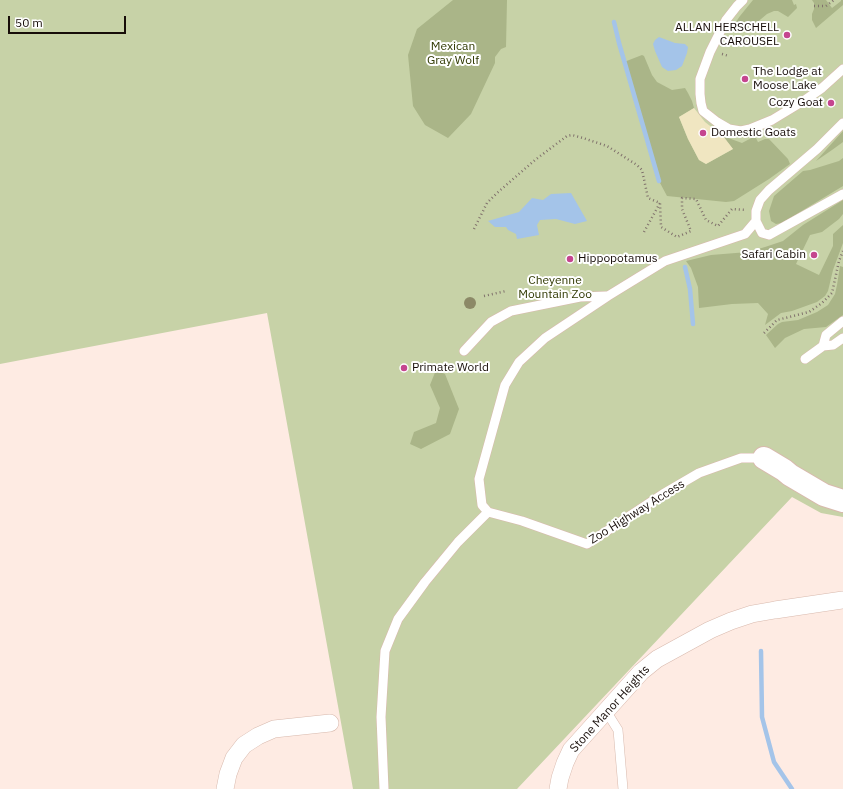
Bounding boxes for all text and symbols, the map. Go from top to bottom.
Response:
scale bar [10,8,128,34]
text: 50 m [15,15,43,30]
place label: ALLAN HERSCHELL CAROUSEL [675,21,779,49]
marker: ALLAN HERSCHELL CAROUSEL [782,30,792,40]
park label: Mexican Gray Wolf [427,40,479,68]
place label: The Lodge at Moose Lake [753,65,822,93]
marker: The Lodge at Moose Lake [740,74,750,84]
place label: Cozy Goat [769,96,823,110]
marker: Cozy Goat [826,98,836,108]
place label: Domestic Goats [711,126,796,140]
marker: Domestic Goats [698,128,708,138]
place label: Safari Cabin [741,248,806,262]
marker: Safari Cabin [809,250,819,260]
place label: Hippopotamus [578,252,658,266]
marker: Hippopotamus [565,254,575,264]
park label: Cheyenne Mountain Zoo [518,274,592,302]
place label: Primate World [412,361,489,375]
marker: Primate World [399,363,409,373]
street label: Zoo Highway Access [587,477,687,547]
street label: Stone Manor Heights [567,662,653,756]

